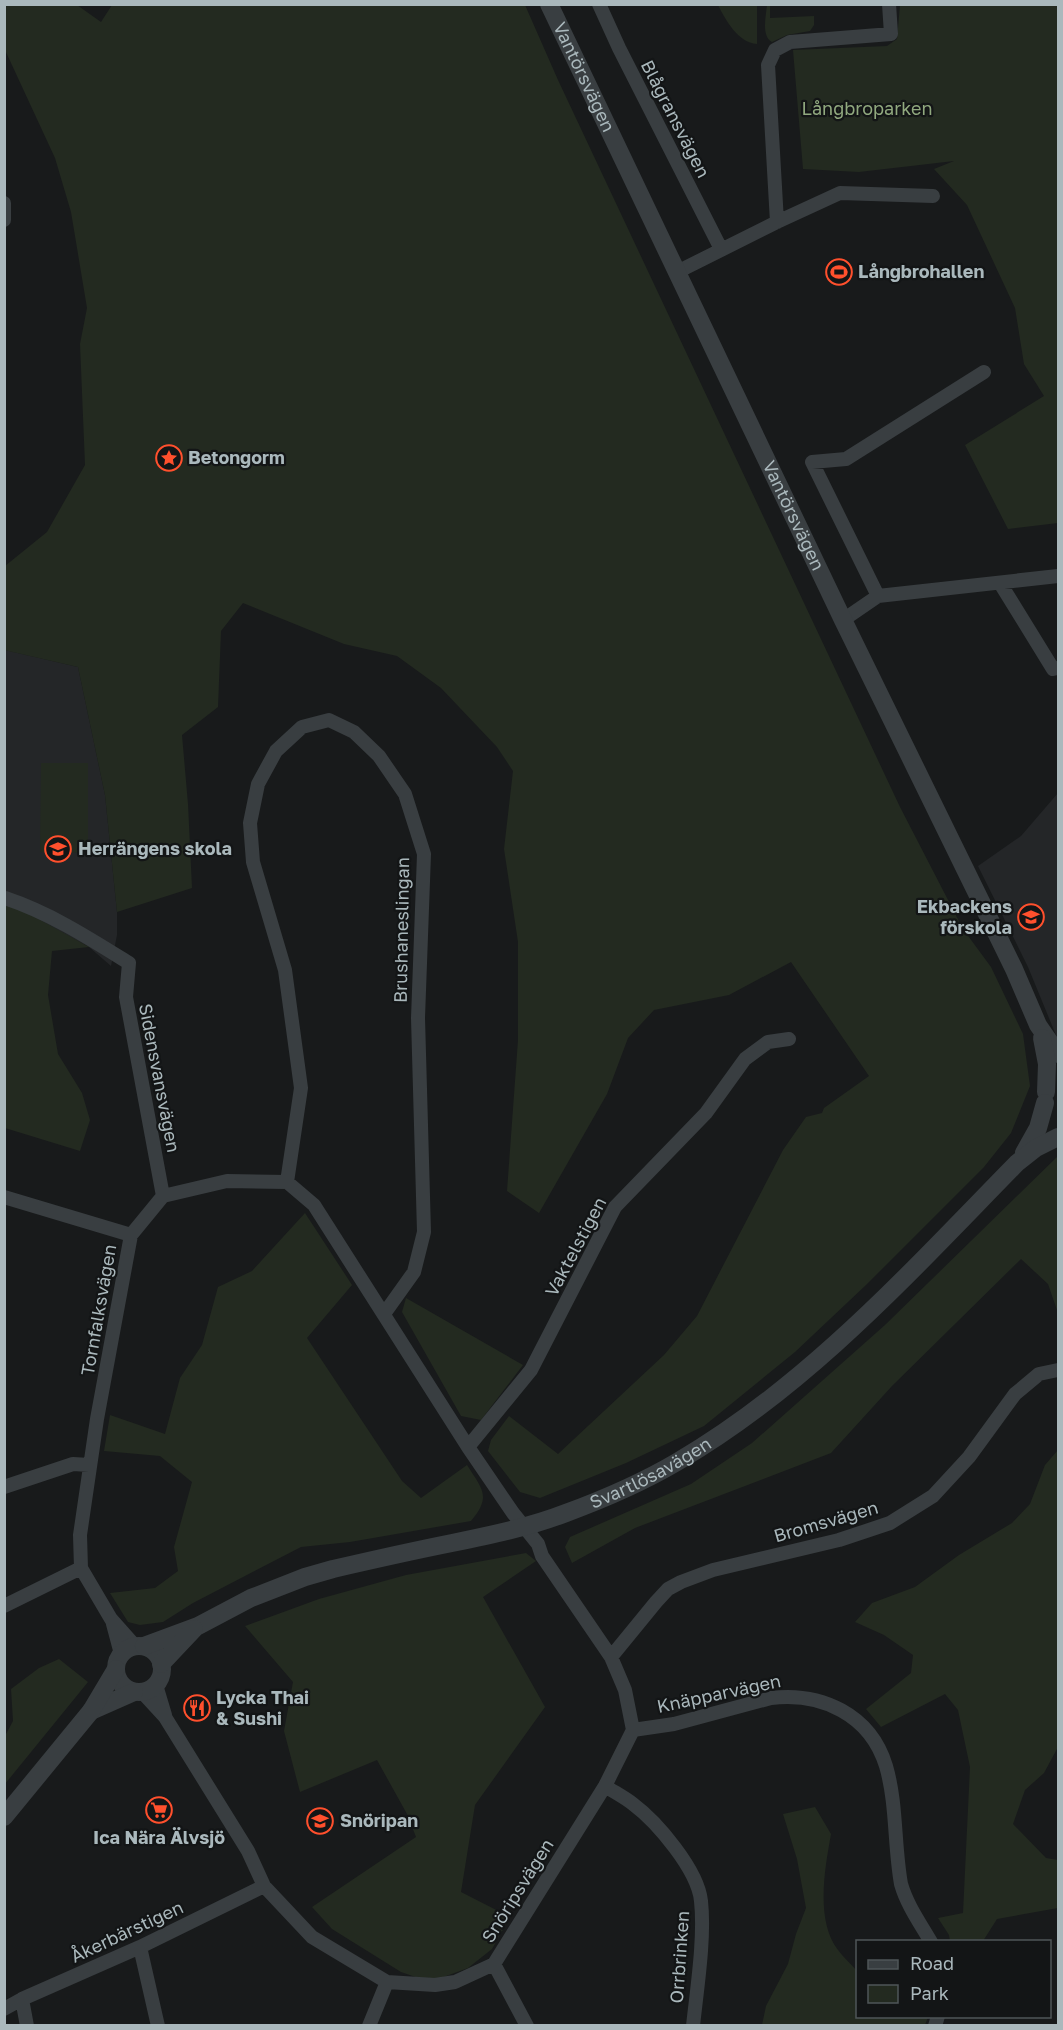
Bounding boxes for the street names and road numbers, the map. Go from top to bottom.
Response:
street label: Vantörsvägen [549,18,620,135]
street label: Blågransvägen [637,56,715,181]
street label: Vantörsvägen [759,457,830,574]
street label: Brushaneslingan [389,857,413,1003]
street label: Sidensvansvägen [135,1001,185,1154]
street label: Vaktelstigen [540,1193,610,1300]
street label: Tornfalksvägen [76,1243,120,1377]
street label: Svartlösavägen [586,1432,715,1513]
street label: Bromsvägen [771,1496,880,1546]
street label: Knäpparvägen [655,1669,783,1717]
street label: Snöripsvägen [476,1834,558,1946]
street label: Åkerbärstigen [67,1895,186,1967]
street label: Orrbrinken [665,1910,693,2004]

